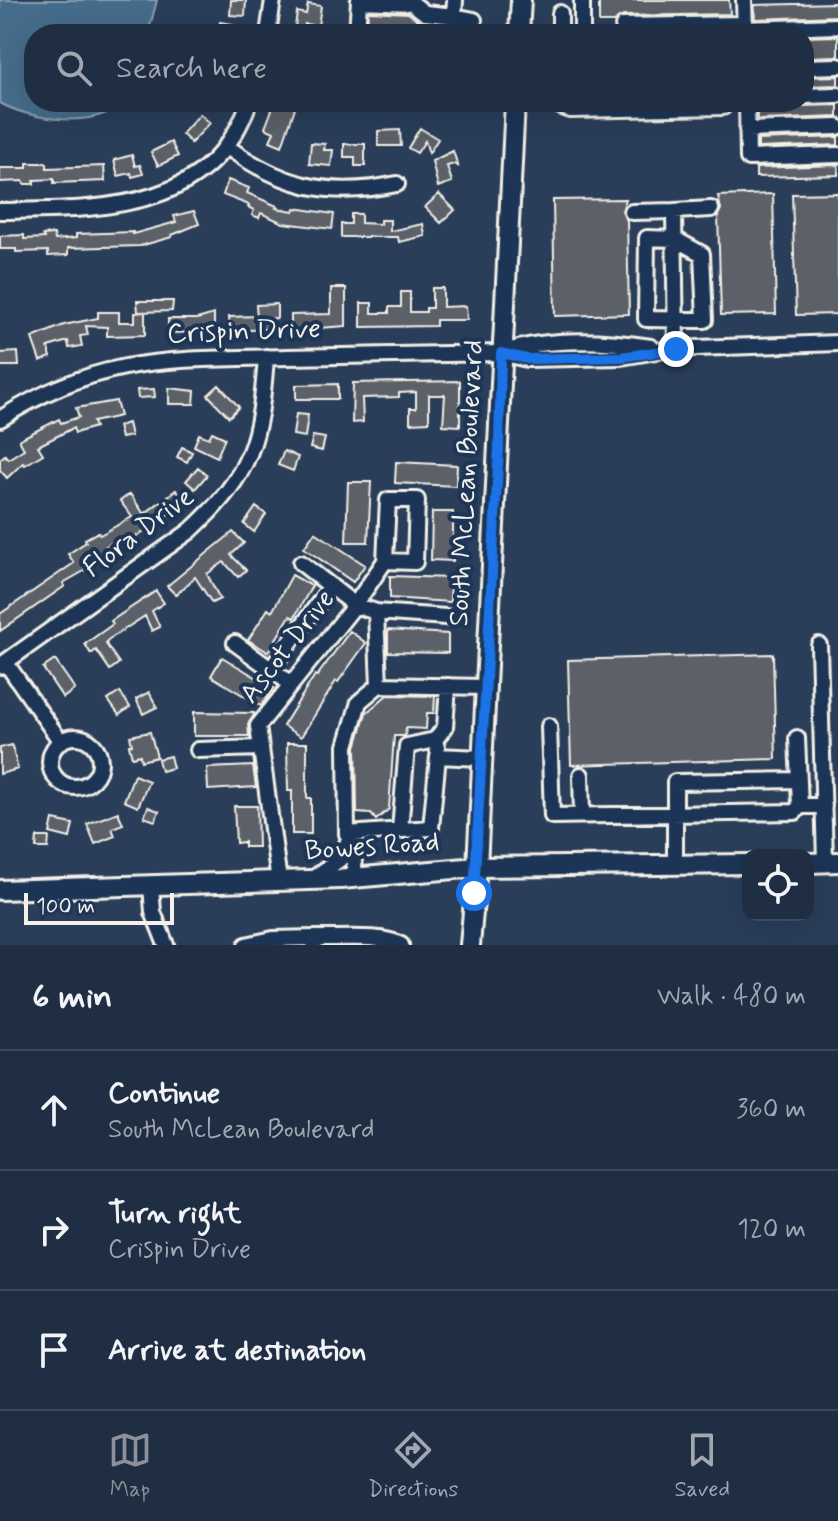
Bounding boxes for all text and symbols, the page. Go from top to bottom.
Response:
search box [24,24,814,112]
icon: search [52,46,96,90]
text: Search here [116,49,267,88]
street label: Crispin Drive [166,311,322,353]
route end [658,331,694,367]
street label: South McLean Boulevard [441,339,493,627]
street label: Flora Drive [76,479,202,587]
street label: Ascot Drive [232,582,344,712]
street label: Bowes Road [303,824,441,870]
map controls [742,849,814,921]
button: locate [742,849,814,921]
route start [456,875,492,911]
scale bar [24,889,174,925]
text: 100 m [36,893,95,921]
text: 6 min [32,975,112,1020]
text: Walk · 480 m [657,980,806,1014]
text: Continue [108,1074,220,1113]
icon: ahead [32,1088,76,1132]
text: 360 m [737,1093,806,1127]
text: South McLean Boulevard [108,1113,375,1147]
text: Turn right [108,1194,241,1233]
icon: right [32,1208,76,1252]
text: 120 m [737,1213,806,1247]
text: Crispin Drive [108,1233,251,1267]
icon: arrive [32,1328,76,1372]
text: Arrive at destination [108,1331,366,1370]
tab: Map [108,1428,152,1504]
tab: Directions [368,1428,458,1504]
tab: Saved [674,1428,730,1504]

